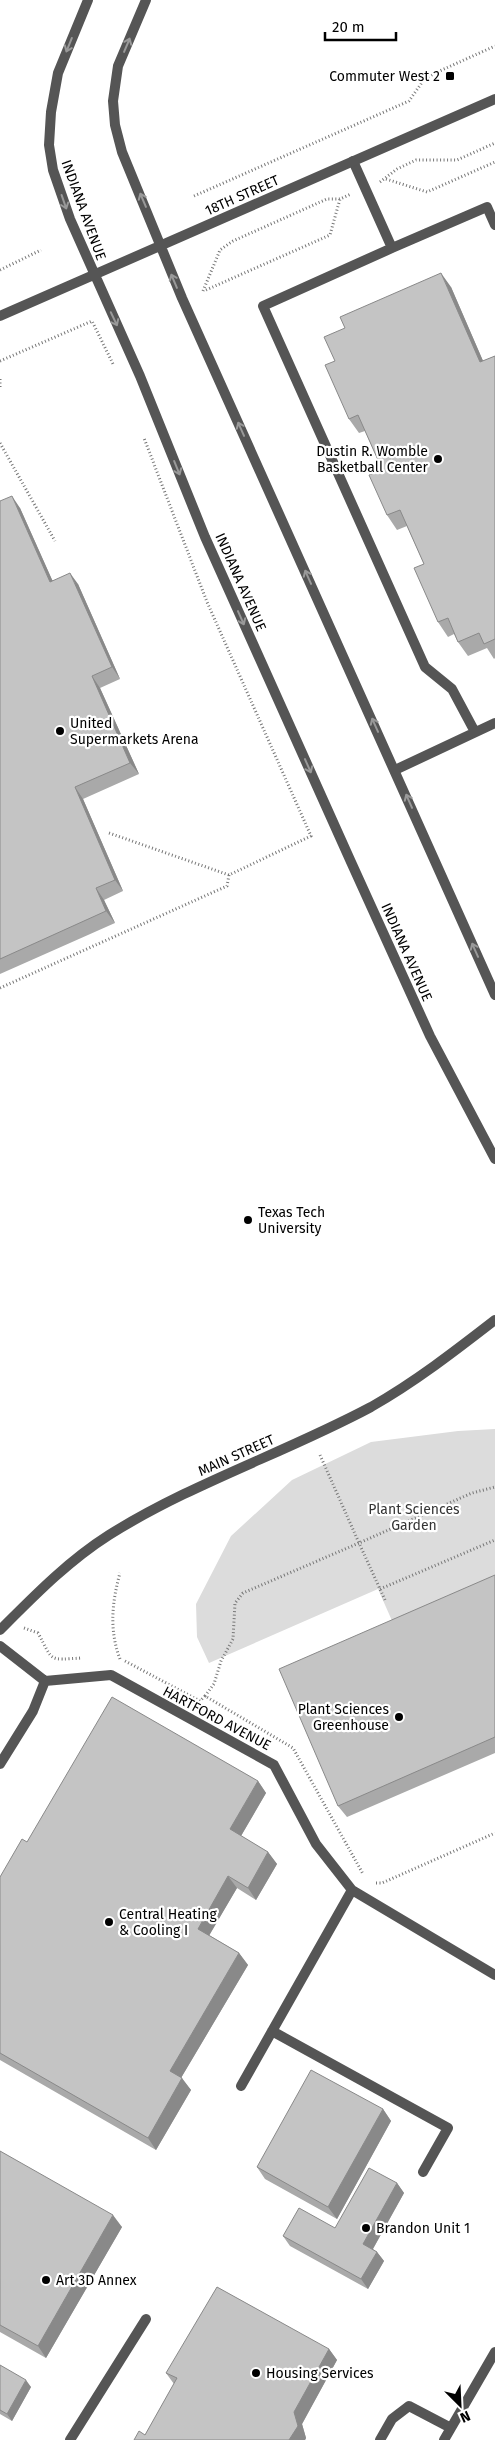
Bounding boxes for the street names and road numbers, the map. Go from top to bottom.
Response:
street label: INDIANA AVENUE [57,158,110,263]
street label: 18TH STREET [203,171,283,219]
street label: INDIANA AVENUE [211,531,270,634]
street label: INDIANA AVENUE [377,901,436,1004]
street label: MAIN STREET [195,1431,278,1480]
street label: HARTFORD AVENUE [160,1683,274,1754]

